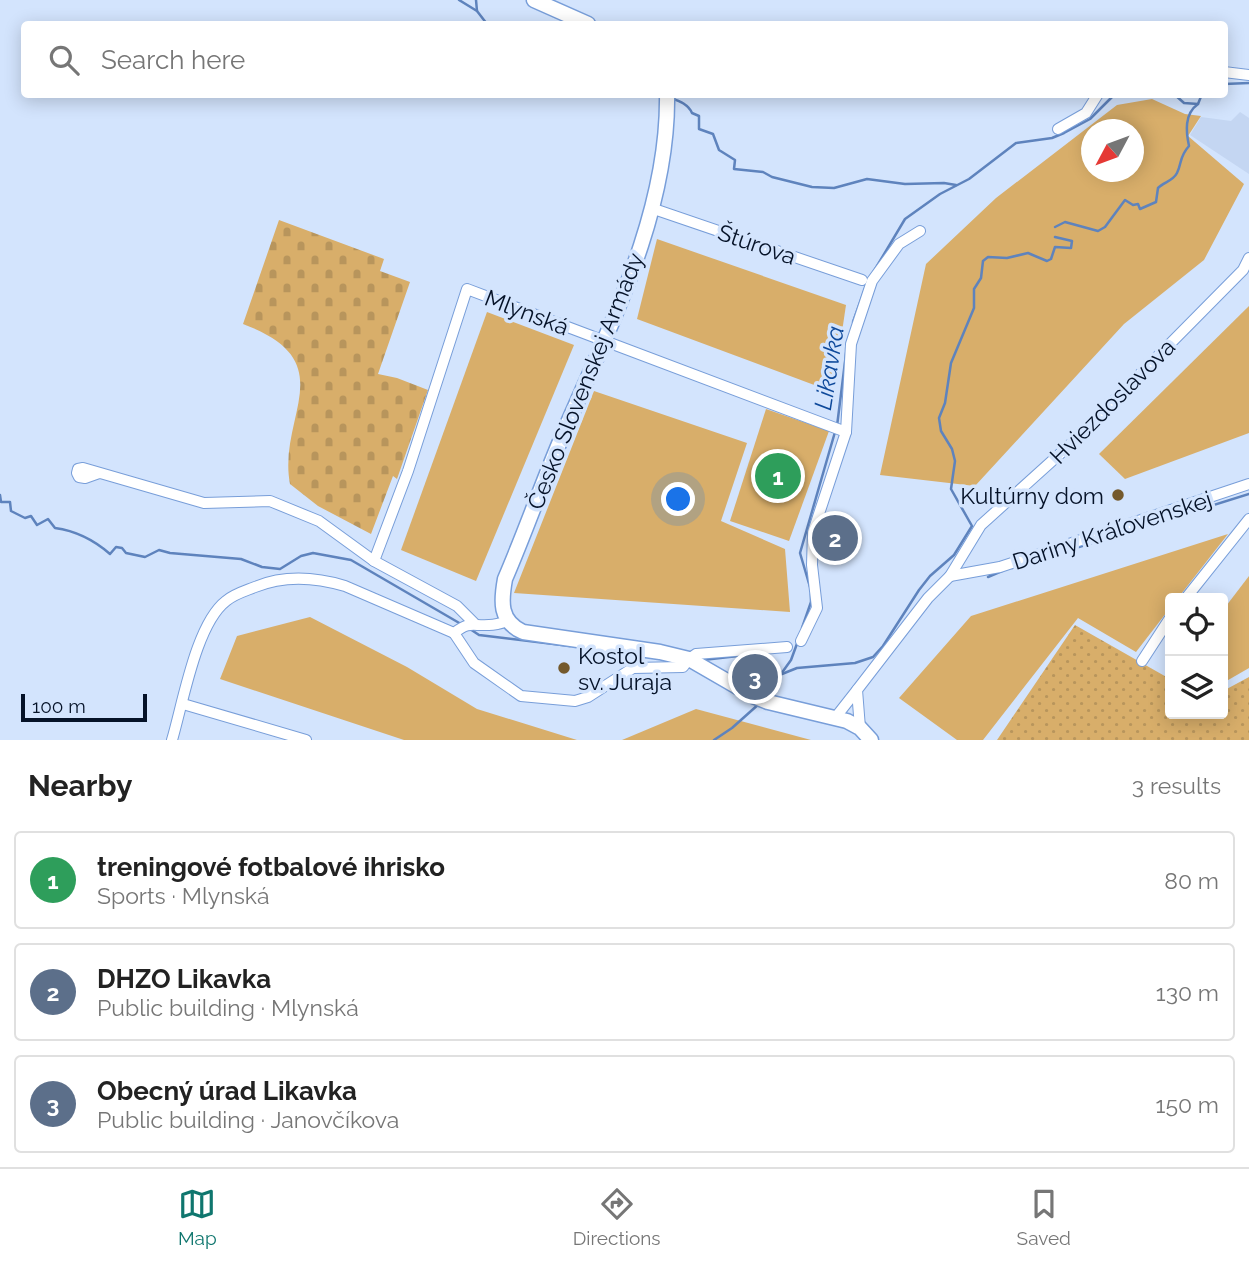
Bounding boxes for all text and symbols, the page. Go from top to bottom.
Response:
search box [21,21,1228,98]
icon: search [45,41,83,79]
text: Search here [101,45,245,75]
north arrow [1081,119,1144,182]
street label: Štúrova [715,218,799,270]
street label: Česko Slovenskej Armády [521,249,649,513]
street label: Mlynská [481,284,573,340]
water label: Likavka [808,324,850,412]
street label: Hviezdoslavova [1044,333,1180,469]
pin: 1 [755,450,801,502]
your location [661,482,695,516]
place label: Kultúrny dom [960,482,1104,509]
street label: Dariny Kráľovenskej [1009,485,1215,575]
marker: Kultúrny dom [1110,487,1126,503]
pin: 2 [812,512,858,564]
map controls [1165,593,1228,719]
button: locate [1165,593,1228,656]
place label: Kostol sv. Juraja [578,642,672,695]
pin: 3 [732,651,778,703]
button: layers [1165,656,1228,719]
marker: Kostol sv. Juraja [556,660,572,676]
scale bar [21,691,147,723]
text: 100 m [32,695,86,717]
text: Nearby [28,768,132,803]
text: 3 results [1132,772,1221,799]
text: treningové fotbalové ihrisko [97,852,445,882]
text: 1 [47,867,59,894]
text: 80 m [1164,867,1219,894]
text: Sports · Mlynská [97,882,270,909]
text: DHZO Likavka [97,964,271,994]
text: 2 [47,979,59,1006]
text: 130 m [1156,979,1219,1006]
text: Public building · Mlynská [97,994,359,1021]
text: Obecný úrad Likavka [97,1076,357,1106]
text: 3 [47,1091,59,1118]
text: 150 m [1156,1091,1219,1118]
text: Public building · Janovčíkova [97,1106,399,1133]
tab: Map [178,1185,217,1249]
tab: Directions [573,1185,661,1249]
tab: Saved [1017,1185,1071,1249]

